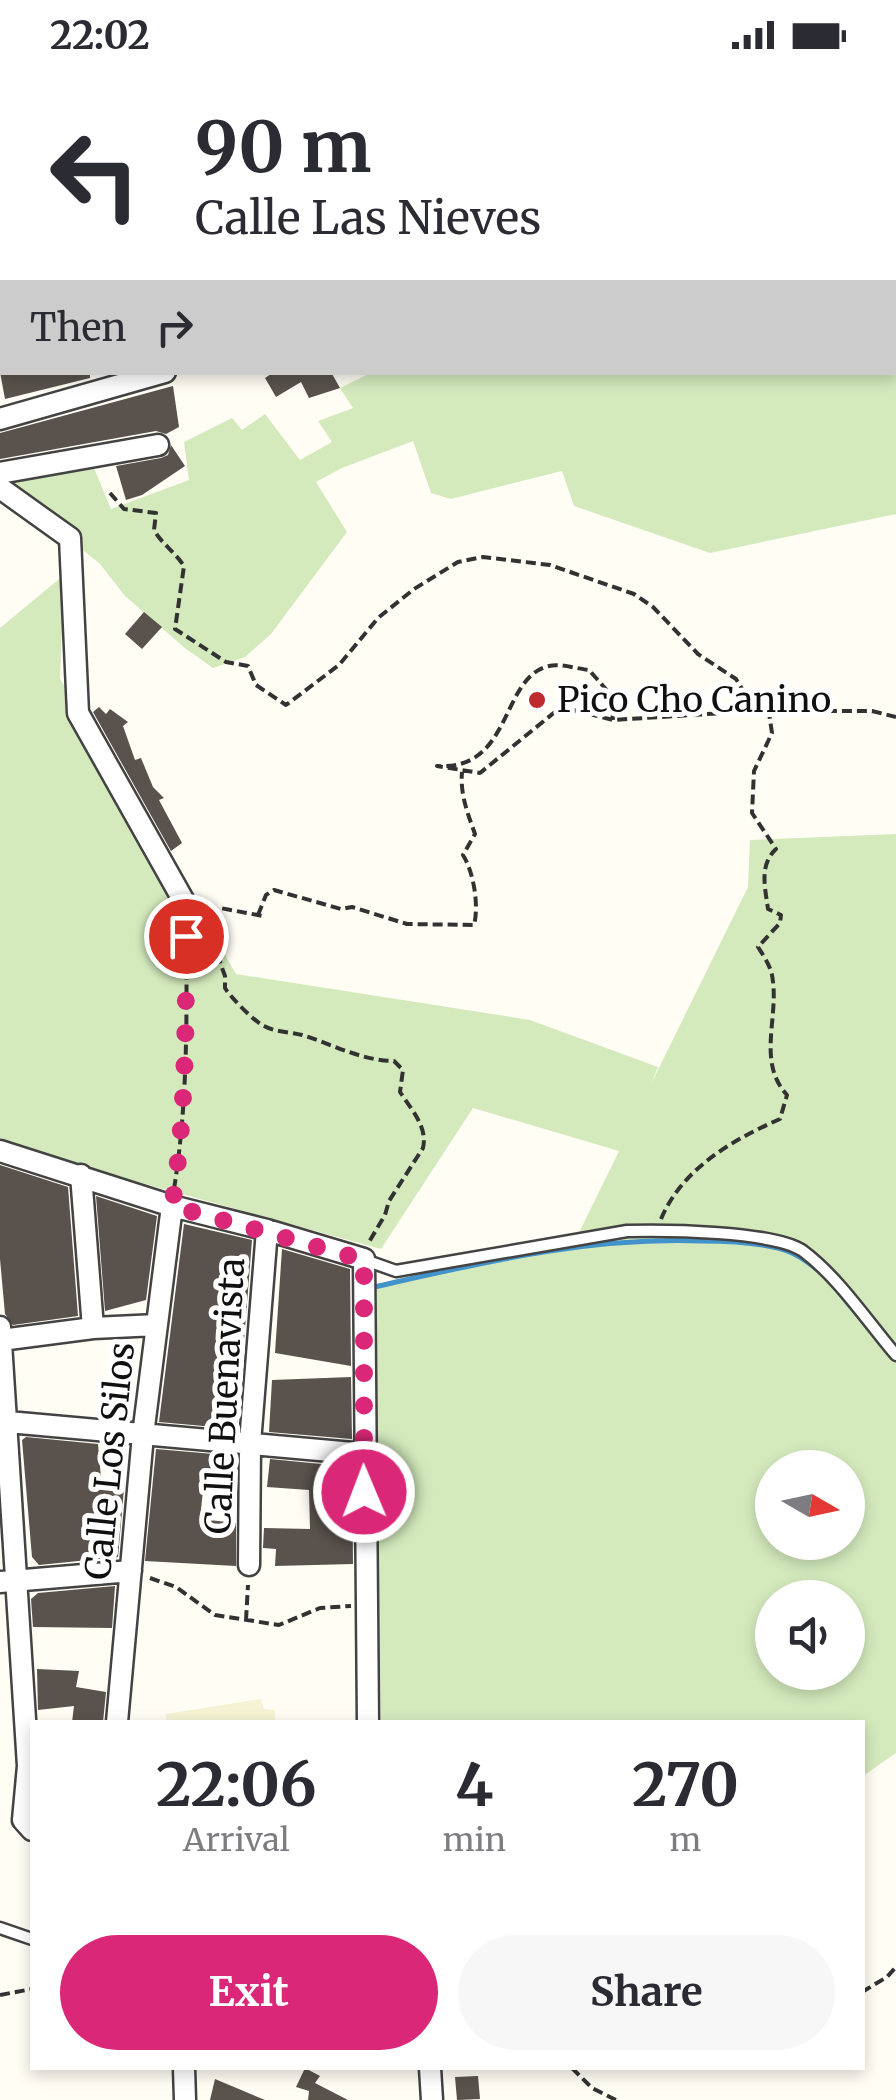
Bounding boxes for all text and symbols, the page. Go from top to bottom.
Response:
text: 22:02 [50,12,150,59]
text: 90 m [195,103,372,191]
icon: left [30,110,160,240]
text: Calle Las Nieves [195,190,541,246]
icon: right [147,300,202,355]
text: Then [30,304,127,351]
place label: Pico Cho Canino [557,678,831,722]
marker: Pico Cho Canino [526,689,548,711]
pin [144,894,229,979]
icon: arrive [159,909,214,964]
street label: Calle Buenavista [196,1257,254,1535]
street label: Calle Los Silos [76,1340,144,1582]
position arrow [312,1440,416,1544]
north arrow [755,1450,865,1560]
map controls [755,1450,865,1690]
button: sound [755,1580,865,1690]
text: 22:06 [156,1747,317,1822]
text: 4 [455,1747,493,1822]
text: 270 [632,1747,739,1822]
text: Arrival [183,1820,290,1860]
text: min [443,1820,506,1860]
text: m [670,1820,701,1860]
button: Exit [60,1935,438,2050]
button: Share [458,1935,835,2050]

